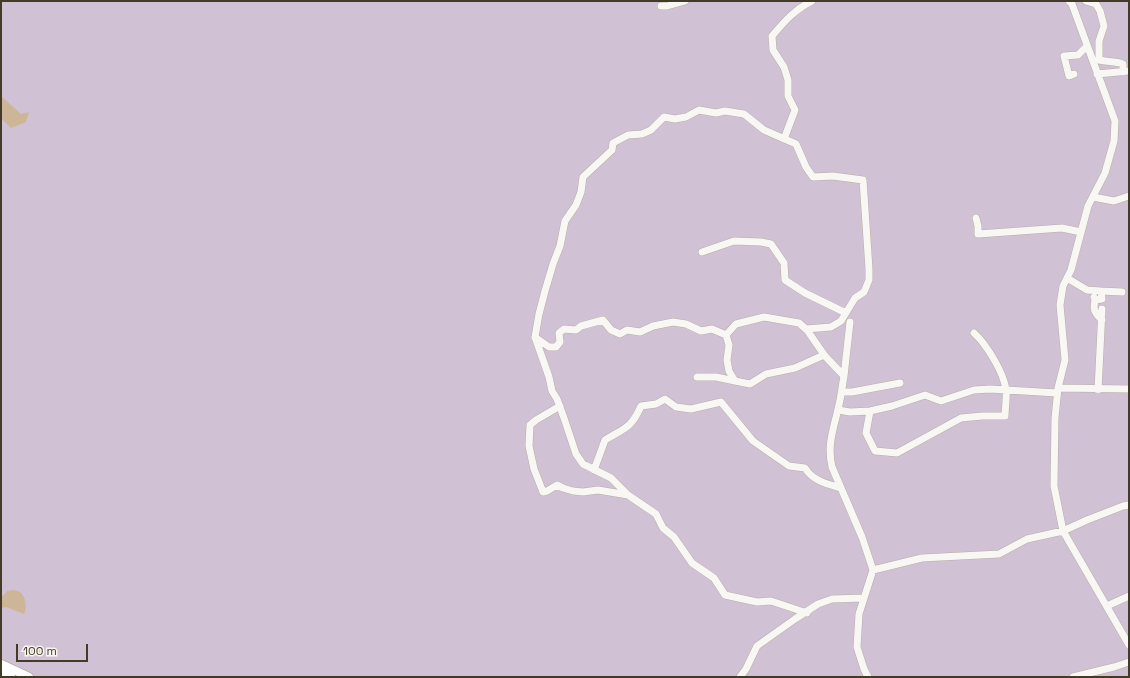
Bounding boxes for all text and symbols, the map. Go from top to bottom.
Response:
scale bar [18,636,90,662]
text: 100 m [23,643,57,659]

